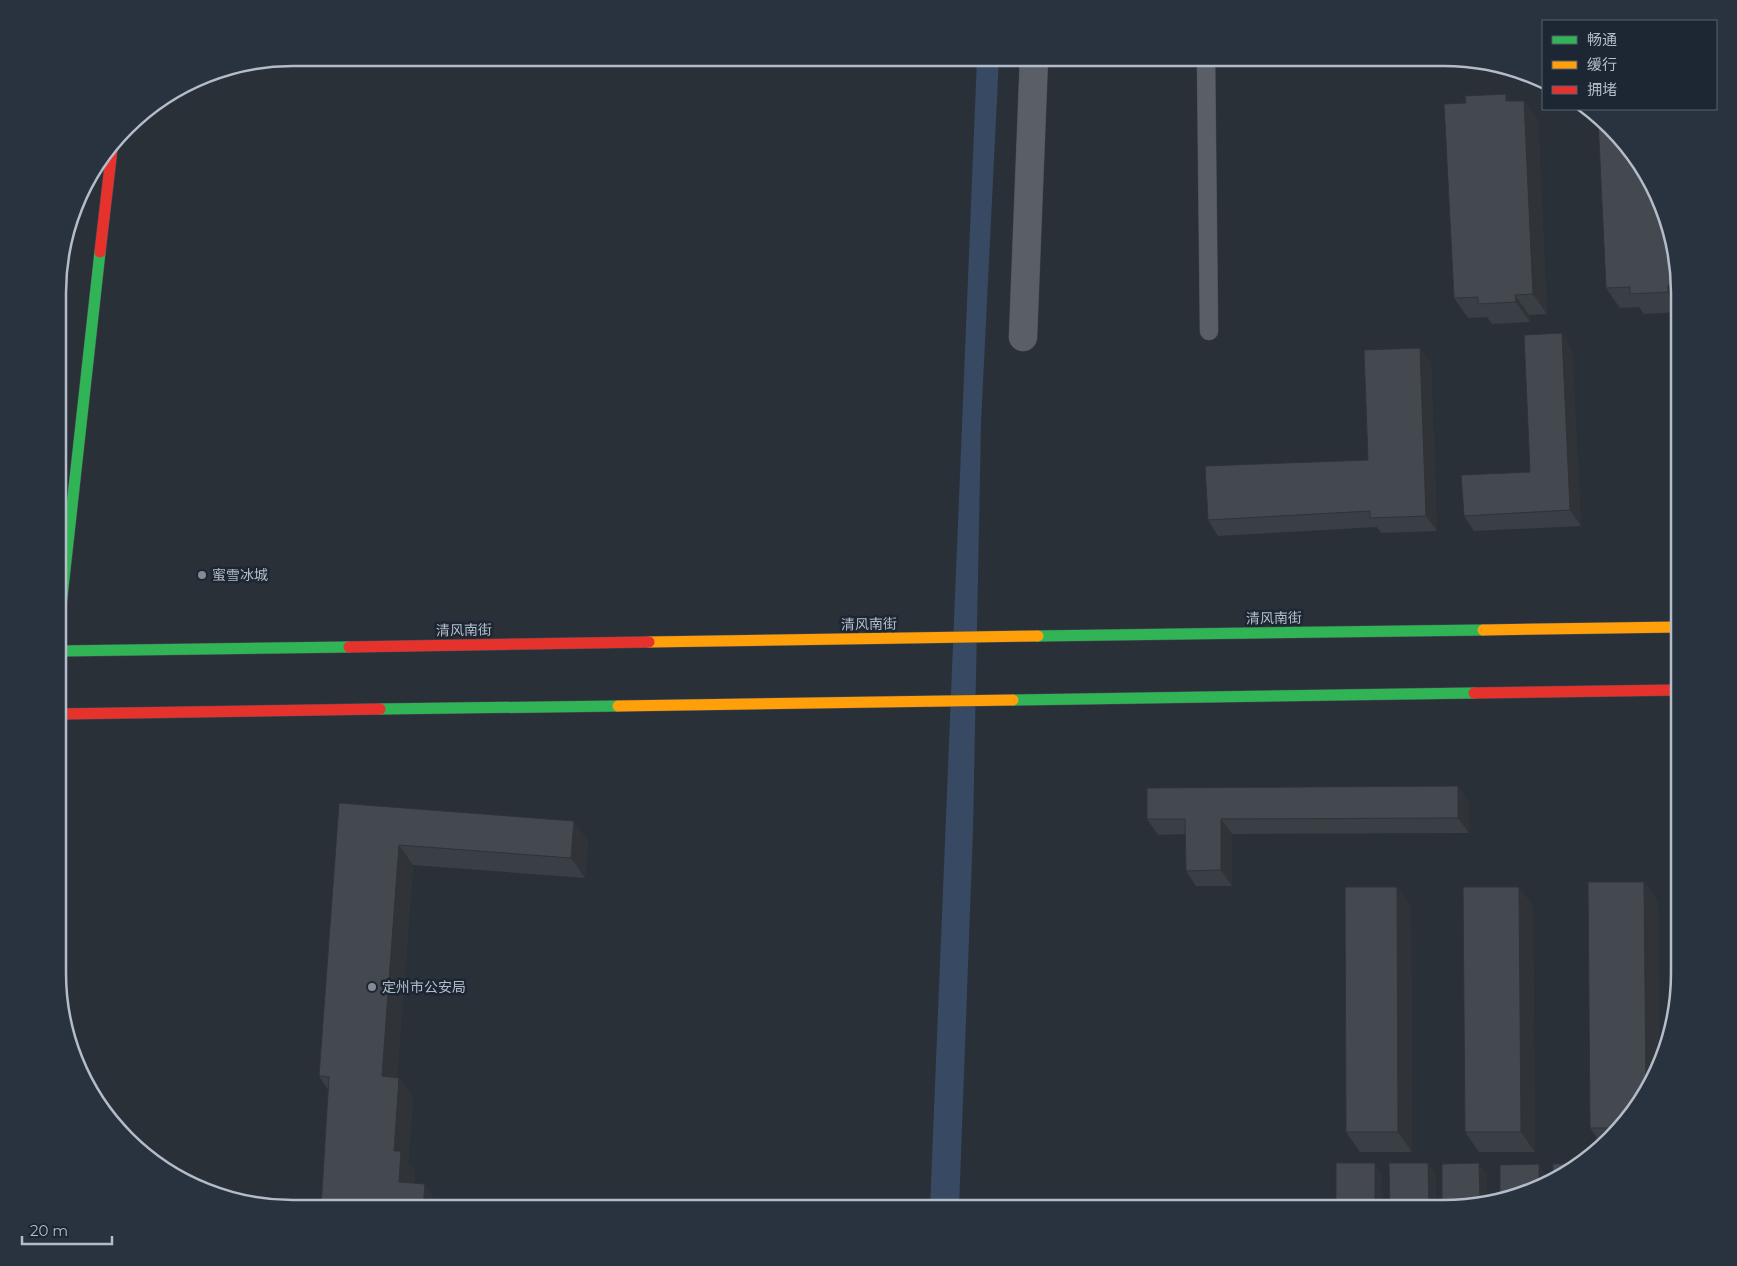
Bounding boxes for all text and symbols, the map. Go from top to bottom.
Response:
legend [1542,20,1717,110]
text: 畅通 [1587,30,1617,49]
text: 缓行 [1587,55,1617,74]
text: 拥堵 [1587,80,1617,99]
place label: 蜜雪冰城 [212,566,268,584]
marker: 蜜雪冰城 [196,569,208,581]
street label: 清风南街 [1246,609,1302,627]
street label: 清风南街 [841,615,897,633]
street label: 清风南街 [436,621,492,639]
place label: 定州市公安局 [382,978,466,996]
marker: 定州市公安局 [366,981,378,993]
scale bar [22,1214,112,1246]
text: 20 m [30,1221,68,1240]

